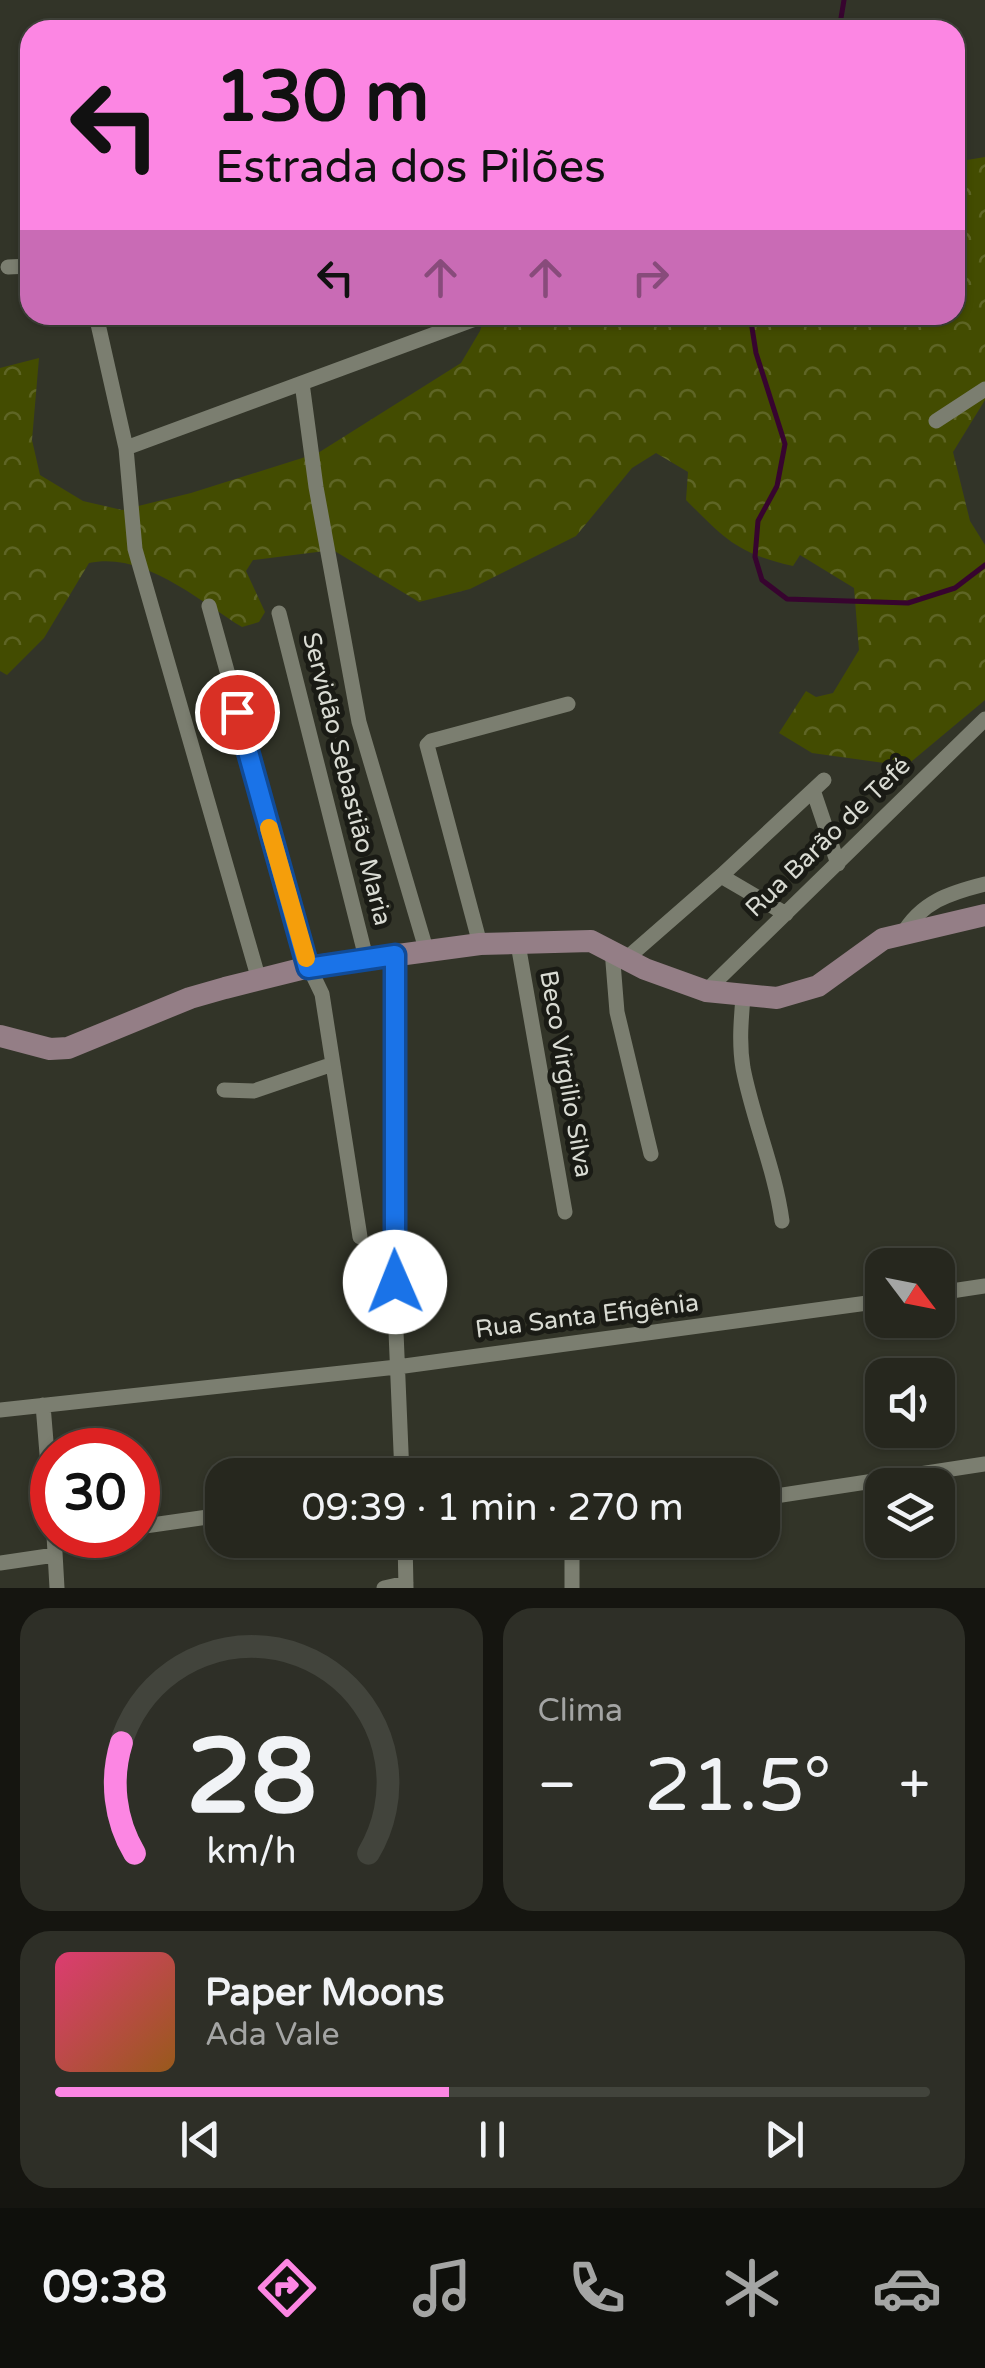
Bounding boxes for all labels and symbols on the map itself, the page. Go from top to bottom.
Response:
street label: Servidão Sebastião Maria [296,629,398,929]
pin [195,670,280,755]
street label: Rua Barão de Tefé [739,751,917,923]
street label: Beco Virgilio Silva [533,968,599,1180]
position arrow [343,1230,447,1334]
north arrow [865,1248,955,1338]
street label: Rua Santa Efigênia [473,1287,701,1345]
speed limit sign: 30 [30,1428,160,1558]

